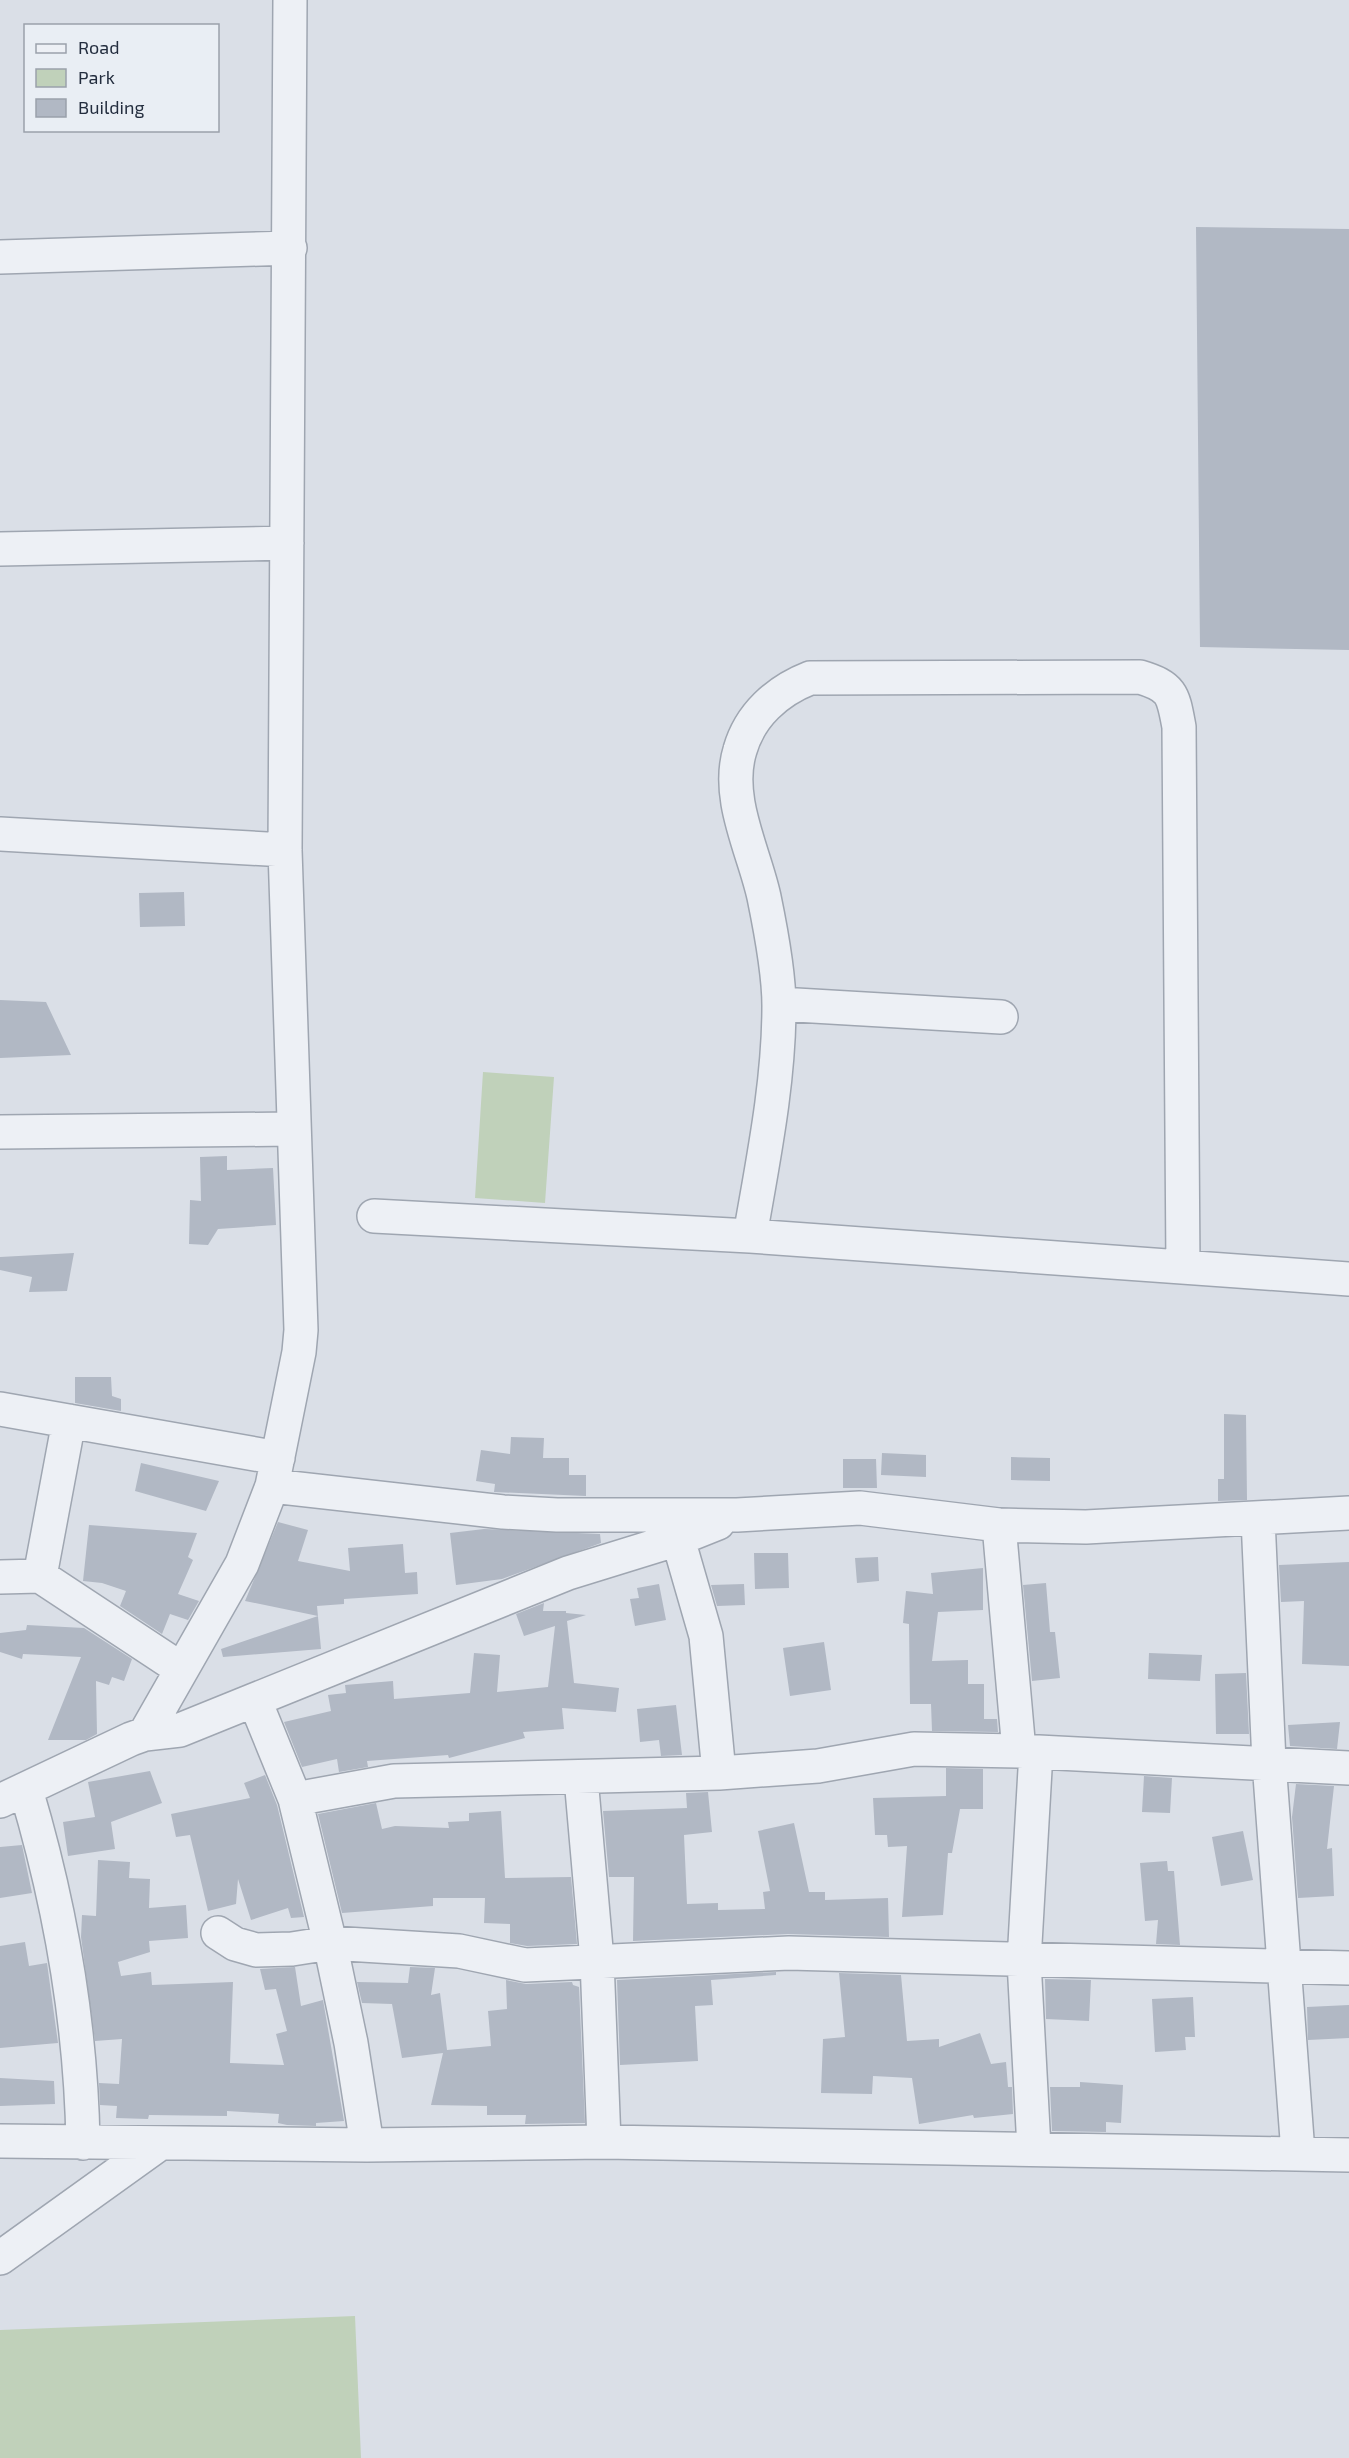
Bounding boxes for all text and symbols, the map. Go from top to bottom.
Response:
legend [24,24,219,132]
text: Road [78,36,119,58]
text: Park [78,66,115,88]
text: Building [78,96,145,118]

